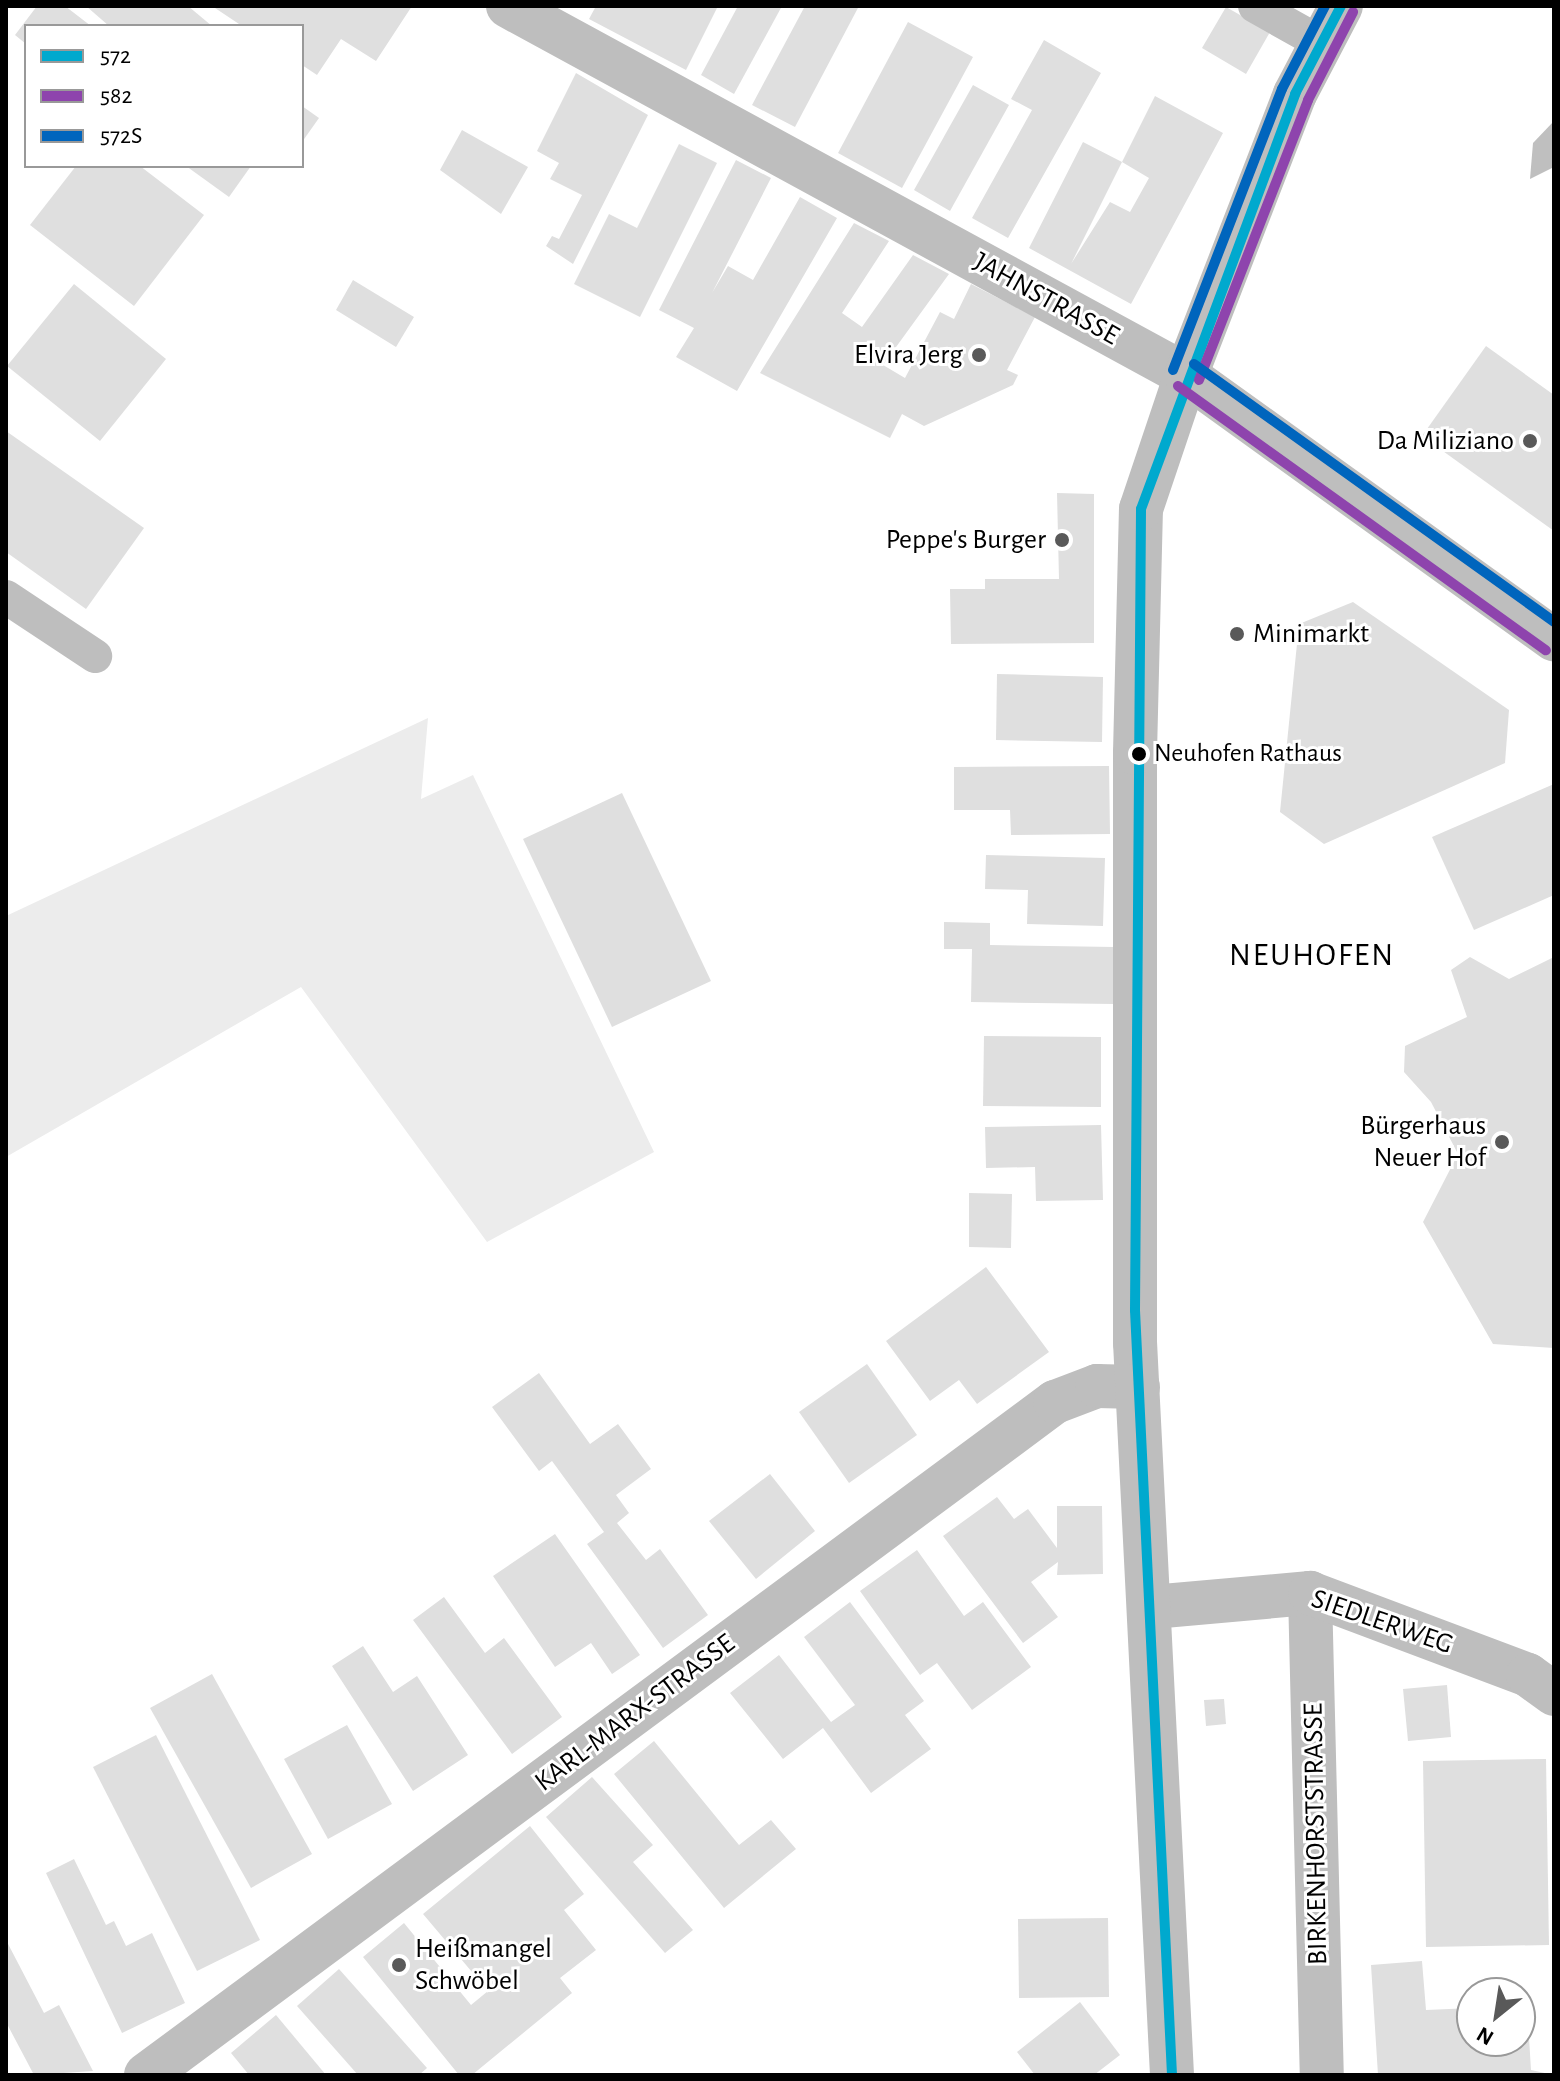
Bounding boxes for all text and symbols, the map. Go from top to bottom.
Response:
legend [24,24,304,168]
text: 572 [100,44,131,68]
text: 582 [100,84,132,108]
text: 572S [100,124,142,148]
street label: JAHNSTRASSE [967,245,1125,353]
place label: Elvira Jerg [854,338,963,372]
marker: Elvira Jerg [970,346,988,364]
place label: Da Miliziano [1377,424,1514,458]
marker: Da Miliziano [1521,432,1539,450]
place label: Peppe's Burger [886,523,1046,557]
marker: Peppe's Burger [1053,531,1071,549]
place label: Minimarkt [1253,617,1369,651]
marker: Minimarkt [1228,625,1246,643]
place label: Neuhofen Rathaus [1154,738,1342,770]
marker: Neuhofen Rathaus [1131,746,1147,762]
district label: NEUHOFEN [1229,936,1395,974]
place label: Bürgerhaus Neuer Hof [1360,1109,1486,1175]
marker: Bürgerhaus Neuer Hof [1493,1133,1511,1151]
street label: SIEDLERWEG [1307,1582,1457,1662]
street label: KARL-MARX-STRASSE [528,1627,742,1799]
street label: BIRKENHORSTSTRASSE [1297,1703,1335,1965]
place label: Heißmangel Schwöbel [415,1932,552,1998]
marker: Heißmangel Schwöbel [390,1956,408,1974]
north arrow [1456,1977,1536,2057]
text: N [1473,2023,1497,2049]

